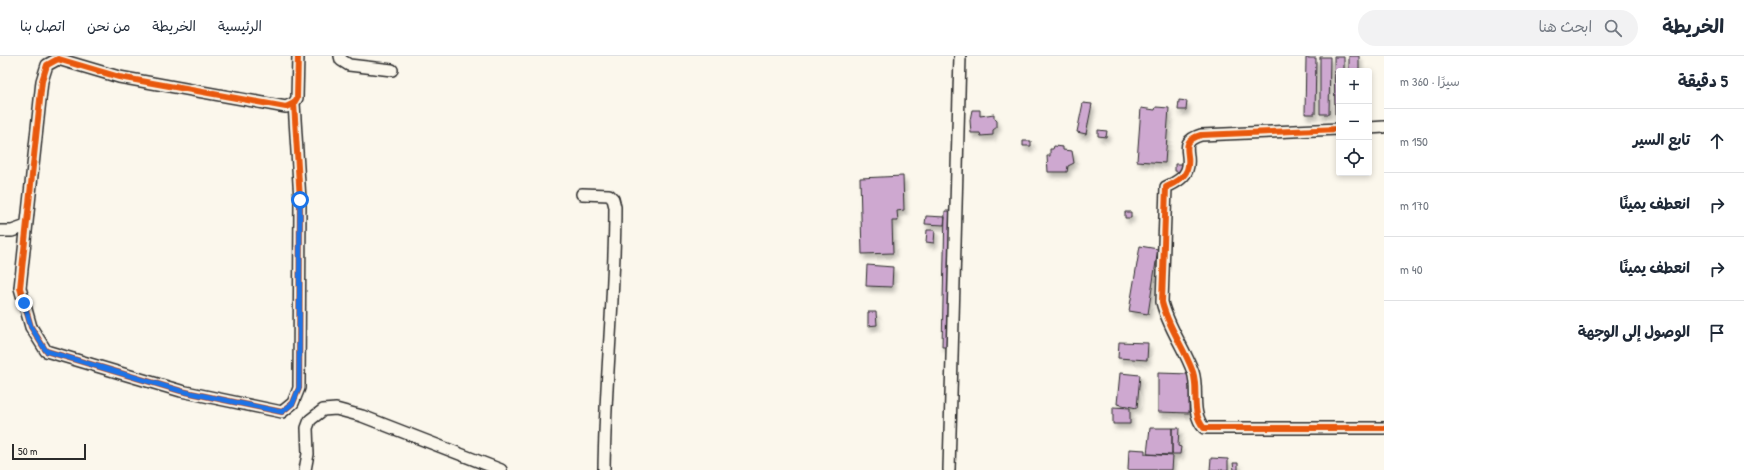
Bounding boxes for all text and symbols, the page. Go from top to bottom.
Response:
search box [1358,10,1638,46]
text: الخريطة [1662,13,1724,39]
text: اتصل بنا [20,16,65,35]
text: من نحن [87,16,130,35]
text: الخريطة [152,16,196,35]
text: الرئيسية [218,16,262,35]
text: ابحث هنا [1539,16,1592,37]
icon: search [1602,17,1624,39]
map controls [1336,68,1372,176]
button: + [1336,68,1372,104]
text: 5 دقيقة [1678,69,1728,92]
text: سيرًا · 360 m [1400,72,1460,90]
button: − [1336,104,1372,140]
text: تابع السير [1633,129,1690,150]
icon: ahead [1706,130,1728,152]
text: 150 m [1400,132,1428,150]
button: locate [1336,140,1372,176]
route start [291,191,309,209]
text: انعطف يمينًا [1620,193,1690,214]
icon: right [1706,194,1728,216]
text: 170 m [1400,196,1429,214]
text: انعطف يمينًا [1620,257,1690,278]
icon: right [1706,258,1728,280]
text: 40 m [1400,260,1423,278]
route end [15,294,33,312]
text: الوصول إلى الوجهة [1578,321,1690,342]
icon: arrive [1706,322,1728,344]
scale bar [12,442,86,461]
text: 50 m [18,444,38,458]

